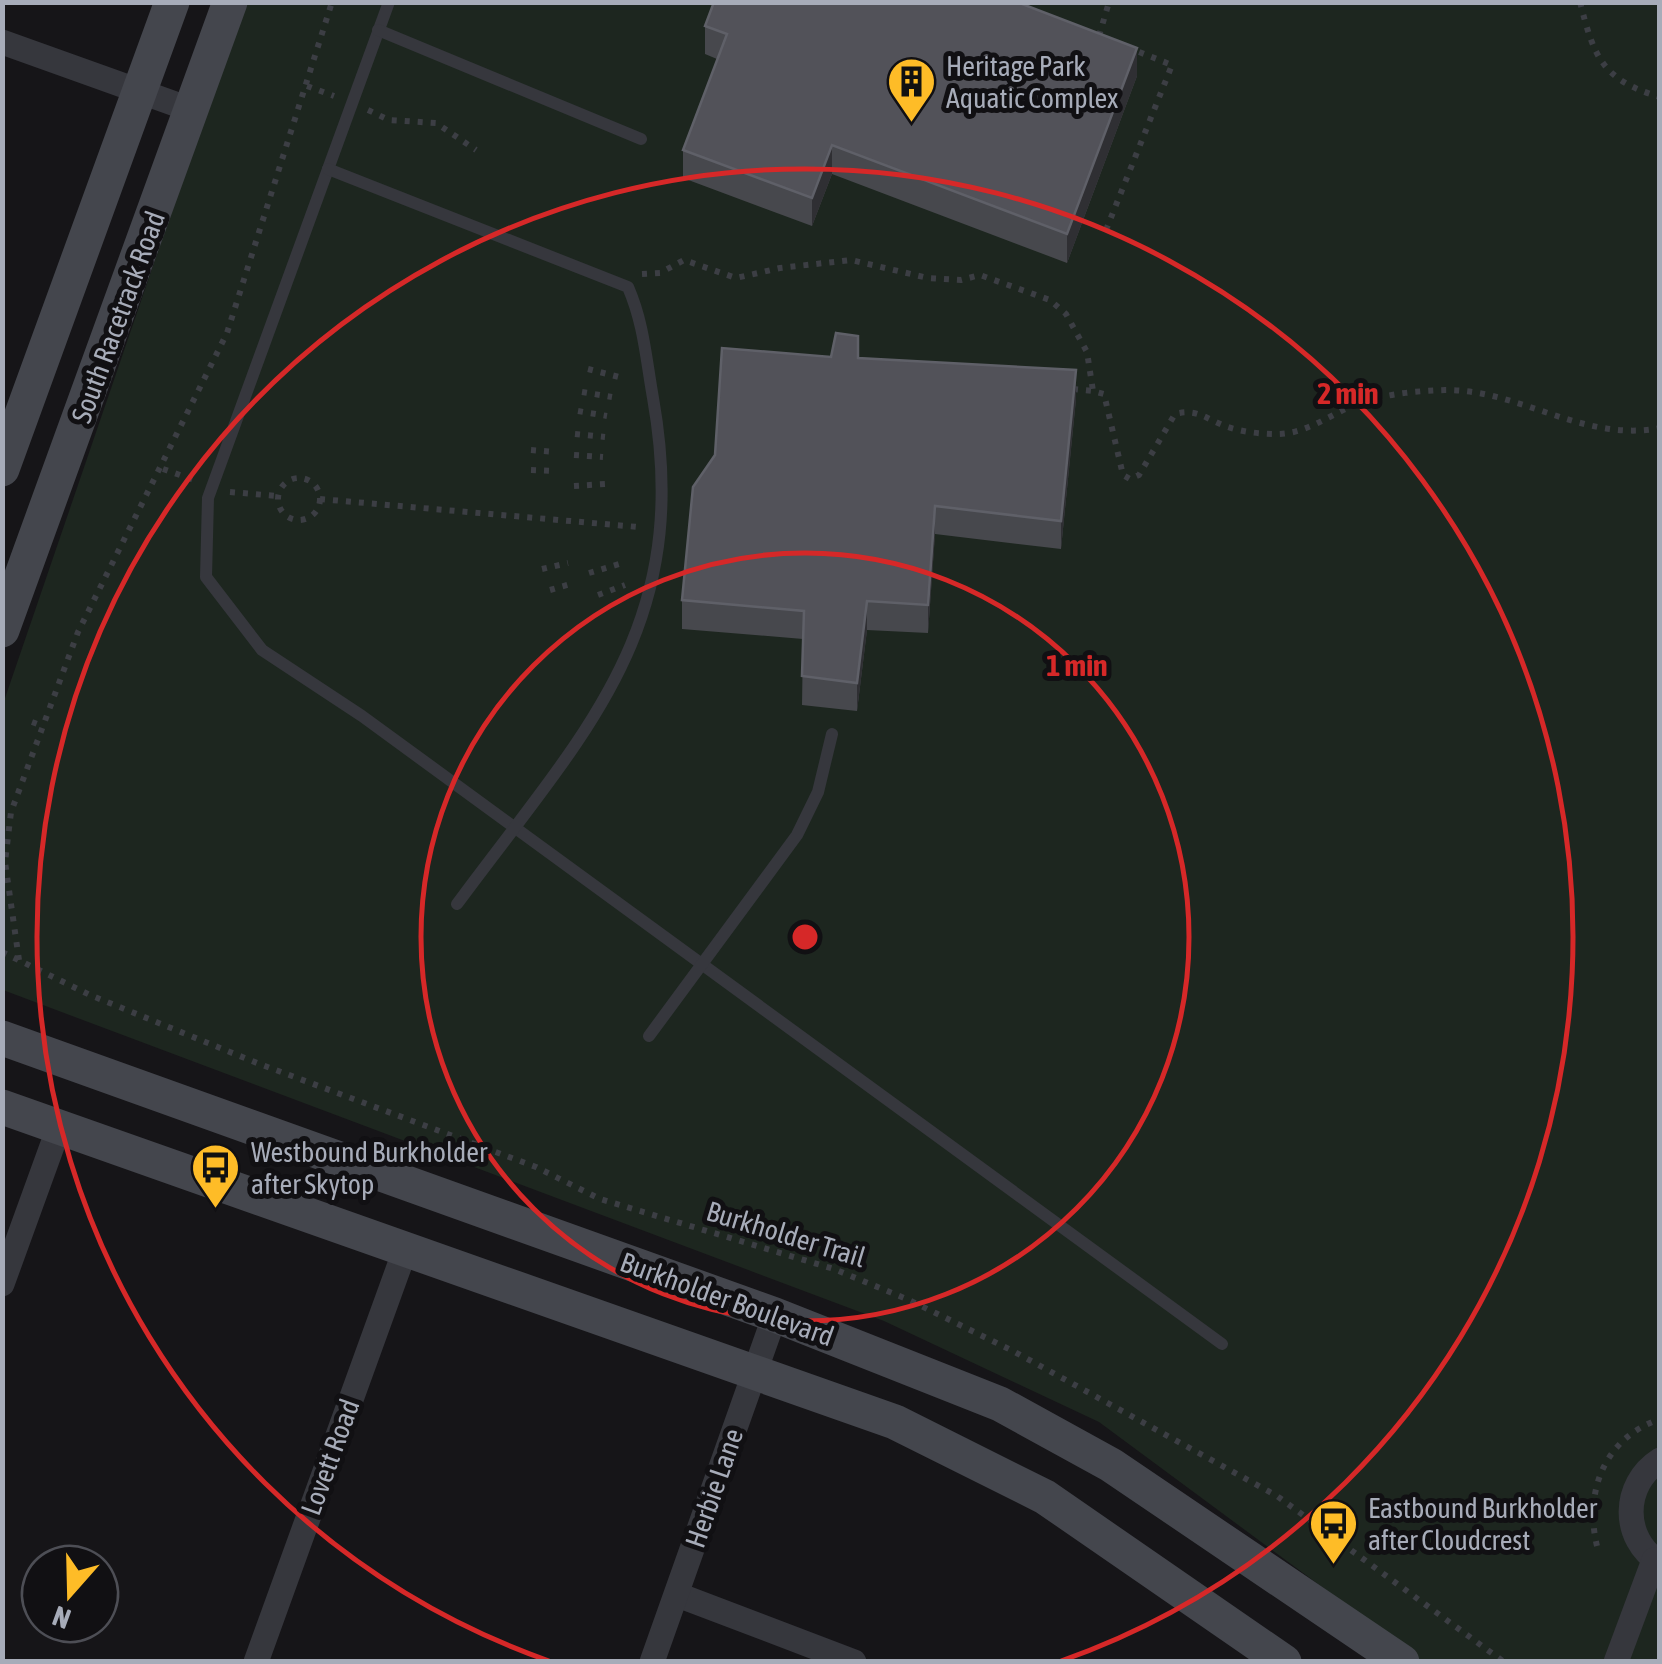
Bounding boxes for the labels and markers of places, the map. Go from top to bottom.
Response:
place label: Heritage Park Aquatic Complex [946,50,1118,114]
building icon: Heritage Park Aquatic Complex [885,56,937,124]
centre of rings [787,919,823,955]
place label: Westbound Burkholder after Skytop [251,1136,488,1200]
bus stop icon: Westbound Burkholder after Skytop [190,1142,242,1210]
place label: Eastbound Burkholder after Cloudcrest [1368,1492,1598,1556]
bus stop icon: Eastbound Burkholder after Cloudcrest [1307,1498,1359,1566]

